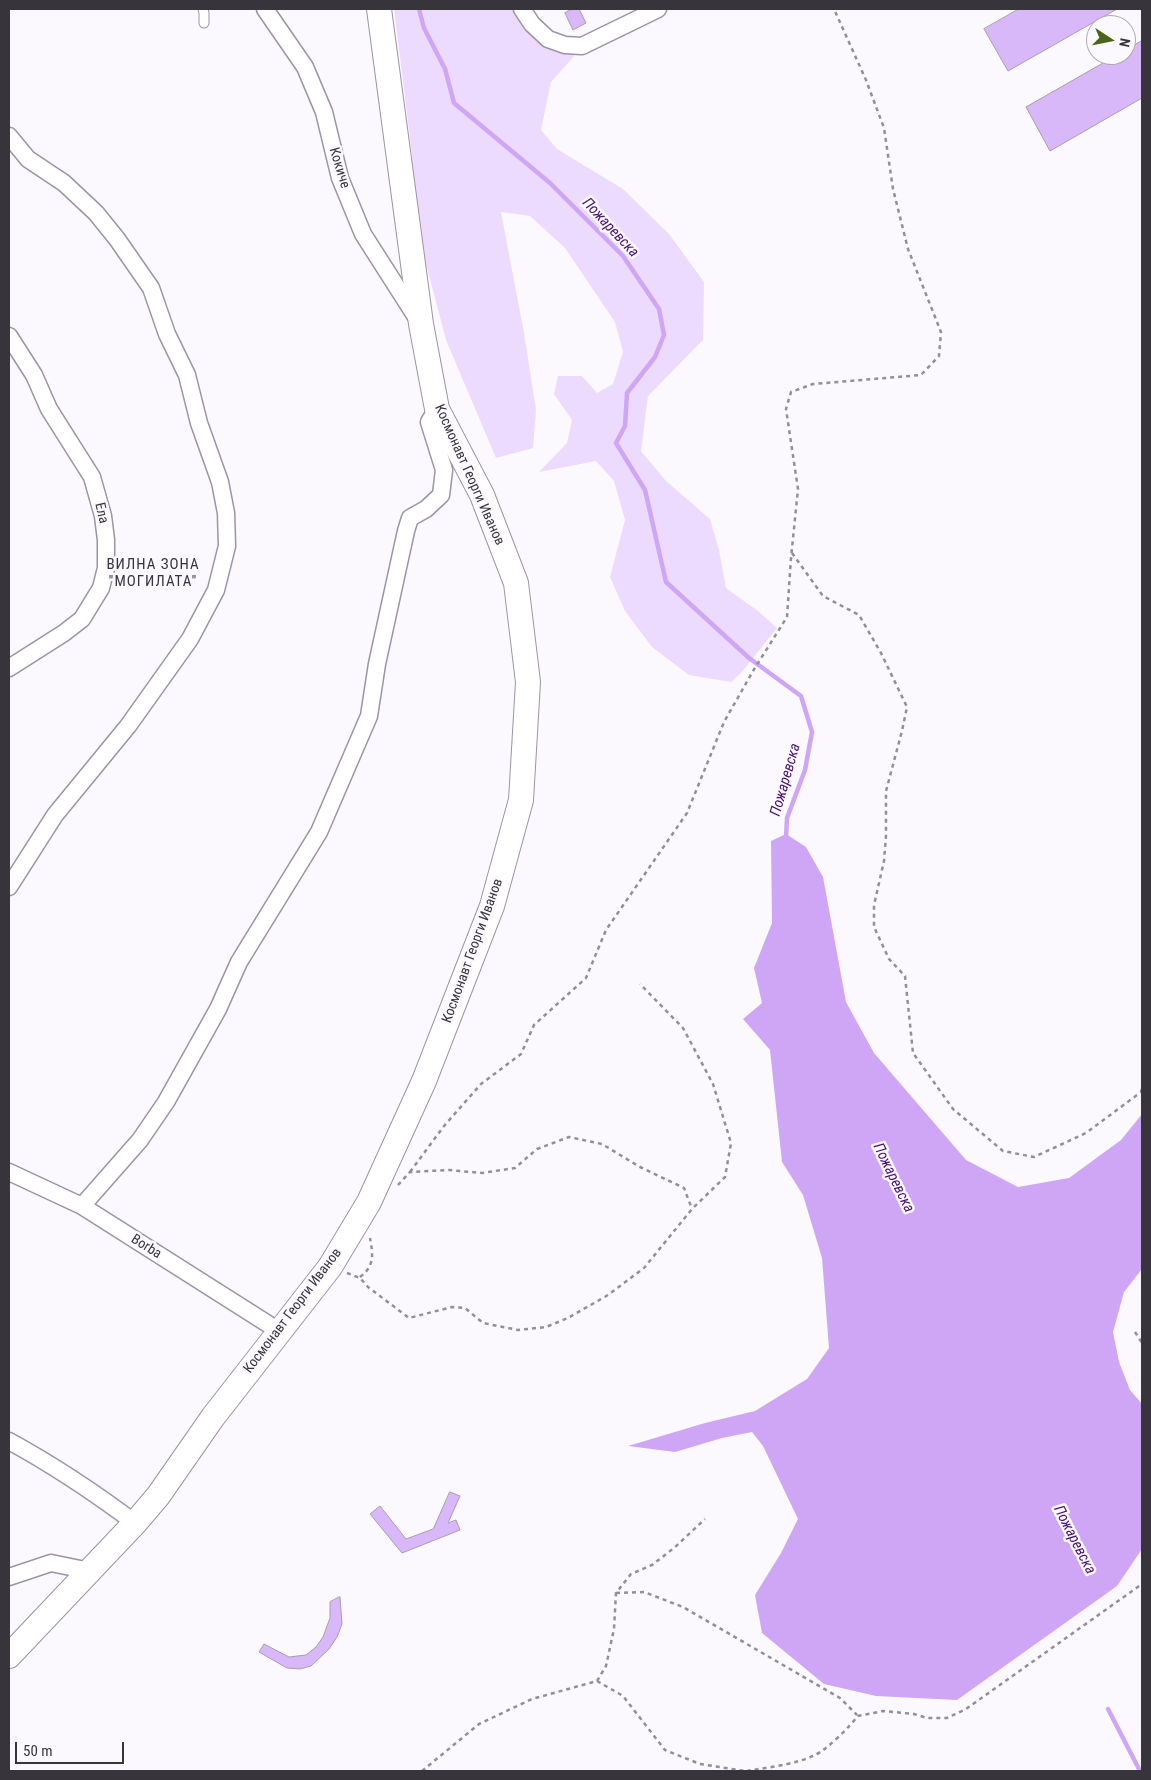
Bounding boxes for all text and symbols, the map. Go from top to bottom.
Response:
north arrow [1086,15,1136,65]
text: N [1116,37,1133,48]
street label: Кокиче [325,146,353,190]
water label: Пожаревска [578,195,642,261]
street label: Космонавт Георги Иванов [430,402,508,548]
street label: Ела [90,501,112,525]
district label: ВИЛНА ЗОНА "МОГИЛАТА" [105,556,201,591]
water label: Пожаревска [767,742,805,818]
street label: Космонавт Георги Иванов [439,877,507,1025]
water label: Пожаревска [869,1140,917,1216]
street label: Borba [128,1231,164,1263]
street label: Космонавт Георги Иванов [240,1245,346,1377]
water label: Пожаревска [1049,1503,1099,1577]
scale bar [18,1732,126,1764]
text: 50 m [23,1742,53,1760]

